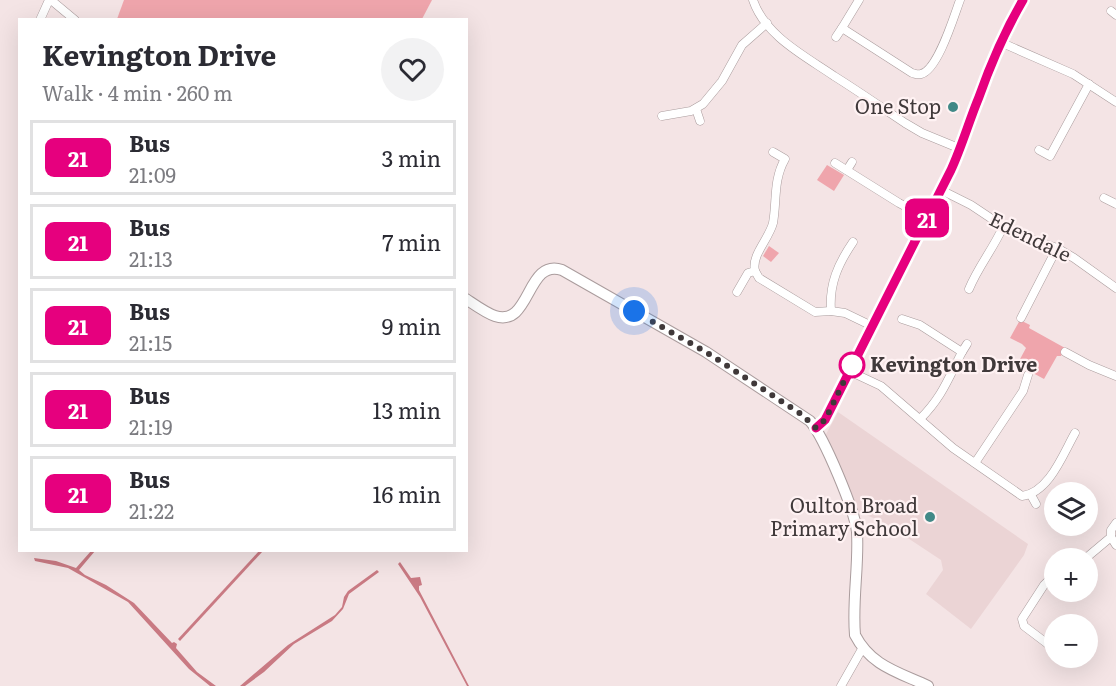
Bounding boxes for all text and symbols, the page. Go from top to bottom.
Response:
text: Kevington Drive [42,33,276,75]
button: heart [381,38,444,101]
text: Walk · 4 min · 260 m [42,77,233,107]
place label: One Stop [855,90,941,120]
marker: One Stop [946,100,960,114]
text: Bus [129,126,170,159]
text: 3 min [381,141,441,174]
text: 21 [68,142,88,173]
text: 21:09 [129,159,176,189]
line badge: 21 [900,198,954,238]
street label: Edendale [985,202,1077,268]
text: 21 [917,203,937,234]
text: Bus [129,210,170,243]
text: 7 min [382,225,441,258]
text: 21 [68,226,88,257]
text: 21:13 [129,243,173,273]
text: Bus [129,294,170,327]
your location [619,296,649,326]
text: 9 min [382,309,441,342]
text: 21 [68,310,88,341]
text: 21:15 [129,327,172,357]
place label: Kevington Drive [870,348,1037,378]
marker: Kevington Drive [839,352,865,378]
text: Bus [129,378,170,411]
text: 13 min [372,393,441,426]
text: 21 [68,394,88,425]
text: 21:19 [129,411,173,441]
text: Bus [129,462,170,495]
text: 16 min [373,477,441,510]
text: 21 [68,478,88,509]
map controls [1044,482,1098,668]
button: layers [1044,482,1098,536]
place label: Oulton Broad Primary School [770,489,918,542]
text: 21:22 [129,495,174,525]
marker: Oulton Broad Primary School [923,510,937,524]
button: + [1044,548,1098,602]
button: − [1044,614,1098,668]

